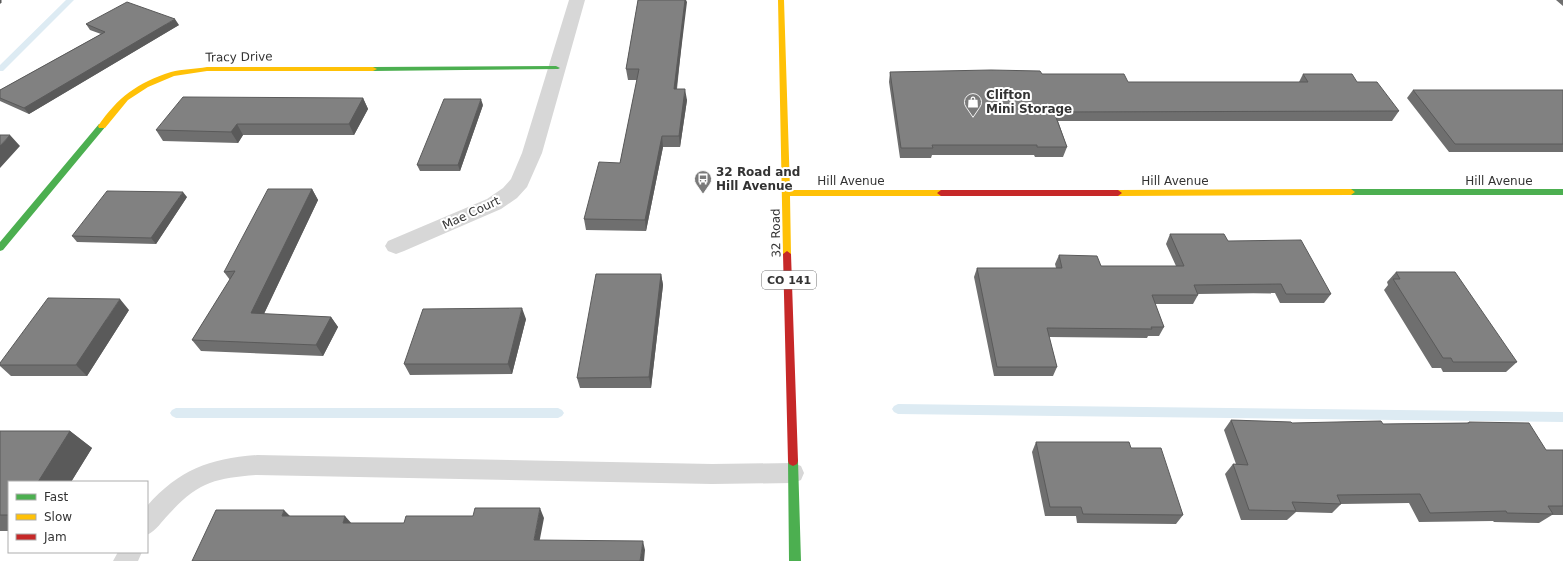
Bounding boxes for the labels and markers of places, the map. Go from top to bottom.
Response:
place label: Clifton Mini Storage [986,88,1072,116]
shop icon: Clifton Mini Storage [963,92,983,117]
place label: 32 Road and Hill Avenue [716,165,800,193]
bus stop icon: 32 Road and Hill Avenue [693,169,713,194]

